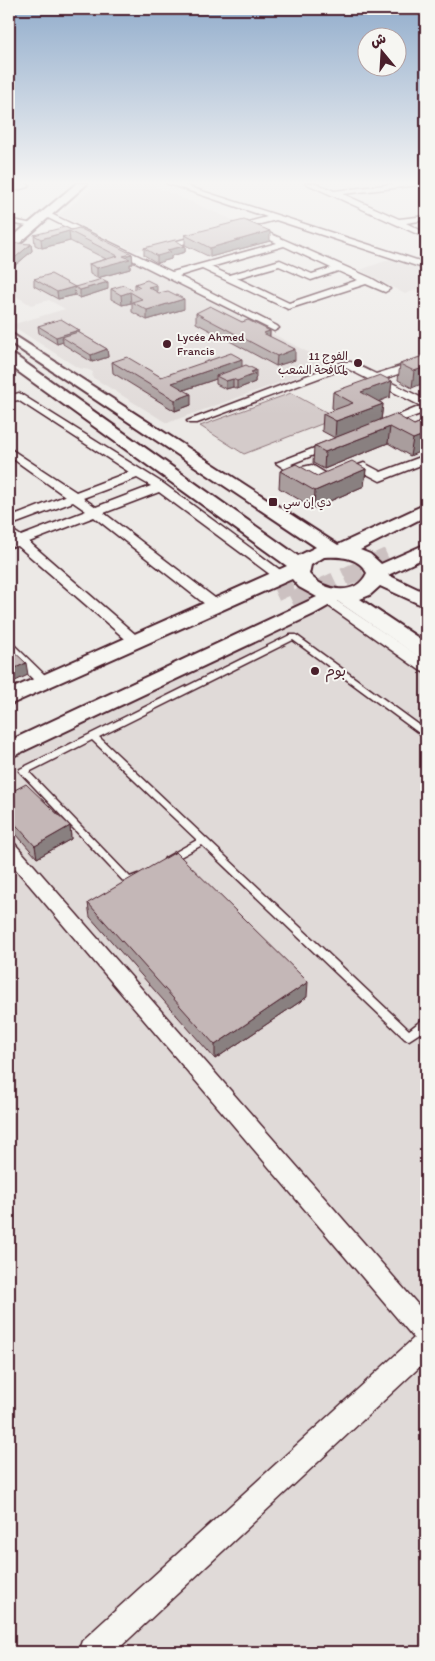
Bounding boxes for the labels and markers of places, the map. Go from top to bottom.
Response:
place label: Lycée Ahmed Francis [177,330,245,358]
marker: Lycée Ahmed Francis [161,338,173,350]
place label: الفوج 11 لمكافحة الشعب [278,349,348,378]
marker: الفوج 11 لمكافحة الشعب [352,357,364,369]
place label: دي إن سي [283,495,332,513]
marker: دي إن سي [267,496,279,508]
place label: بوم [325,662,346,683]
marker: بوم [309,665,321,677]

